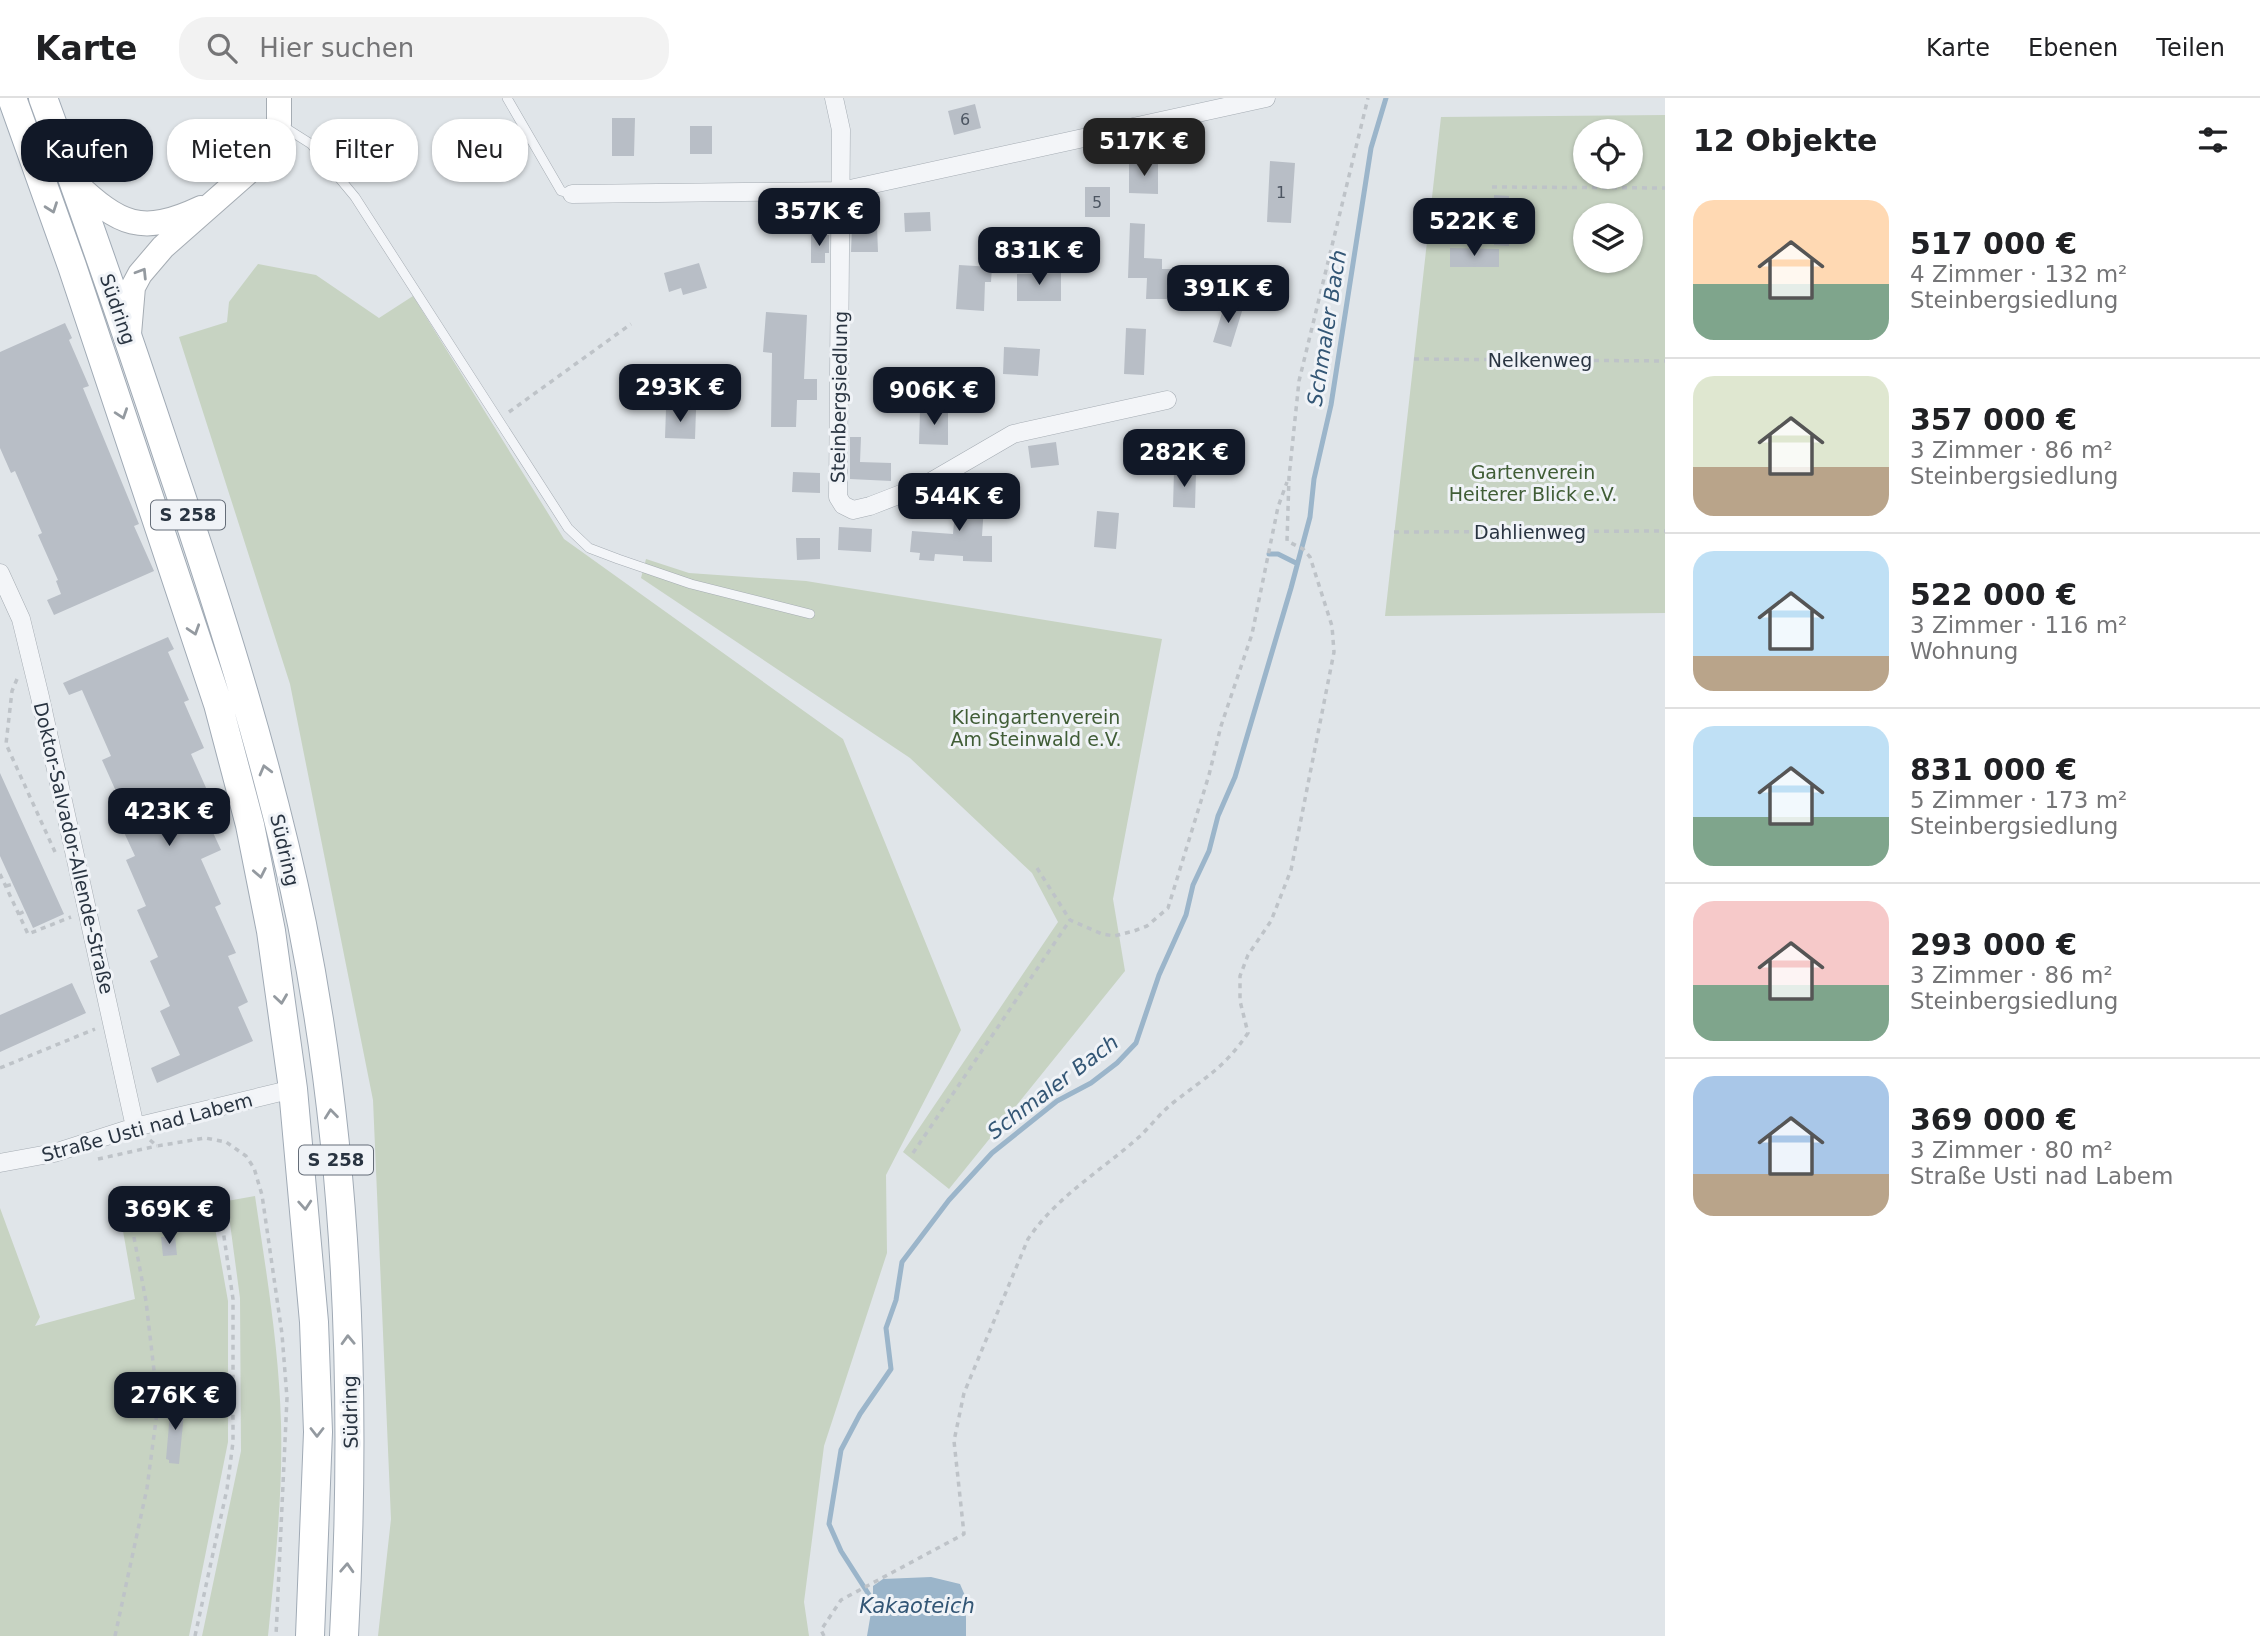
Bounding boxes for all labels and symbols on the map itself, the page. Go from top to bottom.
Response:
house number: 6 [960,110,970,129]
pin: 517K € [1087,118,1201,178]
house number: 1 [1276,183,1286,202]
pin: 357K € [762,188,876,248]
house number: 5 [1092,193,1102,212]
pin: 522K € [1417,198,1531,258]
one-way arrow [44,202,58,214]
pin: 831K € [982,228,1096,287]
water label: Schmaler Bach [1303,248,1351,408]
pin: 391K € [1171,266,1285,325]
one-way arrow [133,267,146,280]
street label: Südring [96,271,140,347]
street label: Steinbergsiedlung [826,311,852,483]
street label: Nelkenweg [1488,349,1592,371]
pin: 293K € [623,364,737,424]
pin: 906K € [877,368,991,427]
one-way arrow [114,407,128,419]
pin: 282K € [1127,430,1241,489]
park label: Gartenverein Heiterer Blick e.V. [1449,461,1617,505]
pin: 544K € [902,474,1016,533]
road number: S 258 [151,500,225,530]
street label: Dahlienweg [1474,521,1586,543]
one-way arrow [186,623,200,635]
street label: Doktor-Salvador-Allende-Straße [30,700,118,996]
park label: Kleingartenverein Am Steinwald e.V. [951,706,1121,750]
one-way arrow [259,764,273,776]
pin: 423K € [112,788,226,848]
street label: Südring [266,812,304,888]
one-way arrow [251,867,266,879]
one-way arrow [273,993,288,1005]
water label: Schmaler Bach [983,1030,1123,1144]
street label: Straße Usti nad Labem [39,1088,255,1166]
one-way arrow [323,1108,338,1120]
road number: S 258 [299,1146,373,1175]
pin: 369K € [112,1186,226,1246]
one-way arrow [297,1200,312,1211]
one-way arrow [341,1335,356,1346]
pin: 276K € [118,1372,232,1432]
street label: Südring [338,1375,362,1449]
one-way arrow [309,1428,325,1438]
one-way arrow [340,1562,355,1573]
water label: Kakaoteich [859,1594,975,1618]

